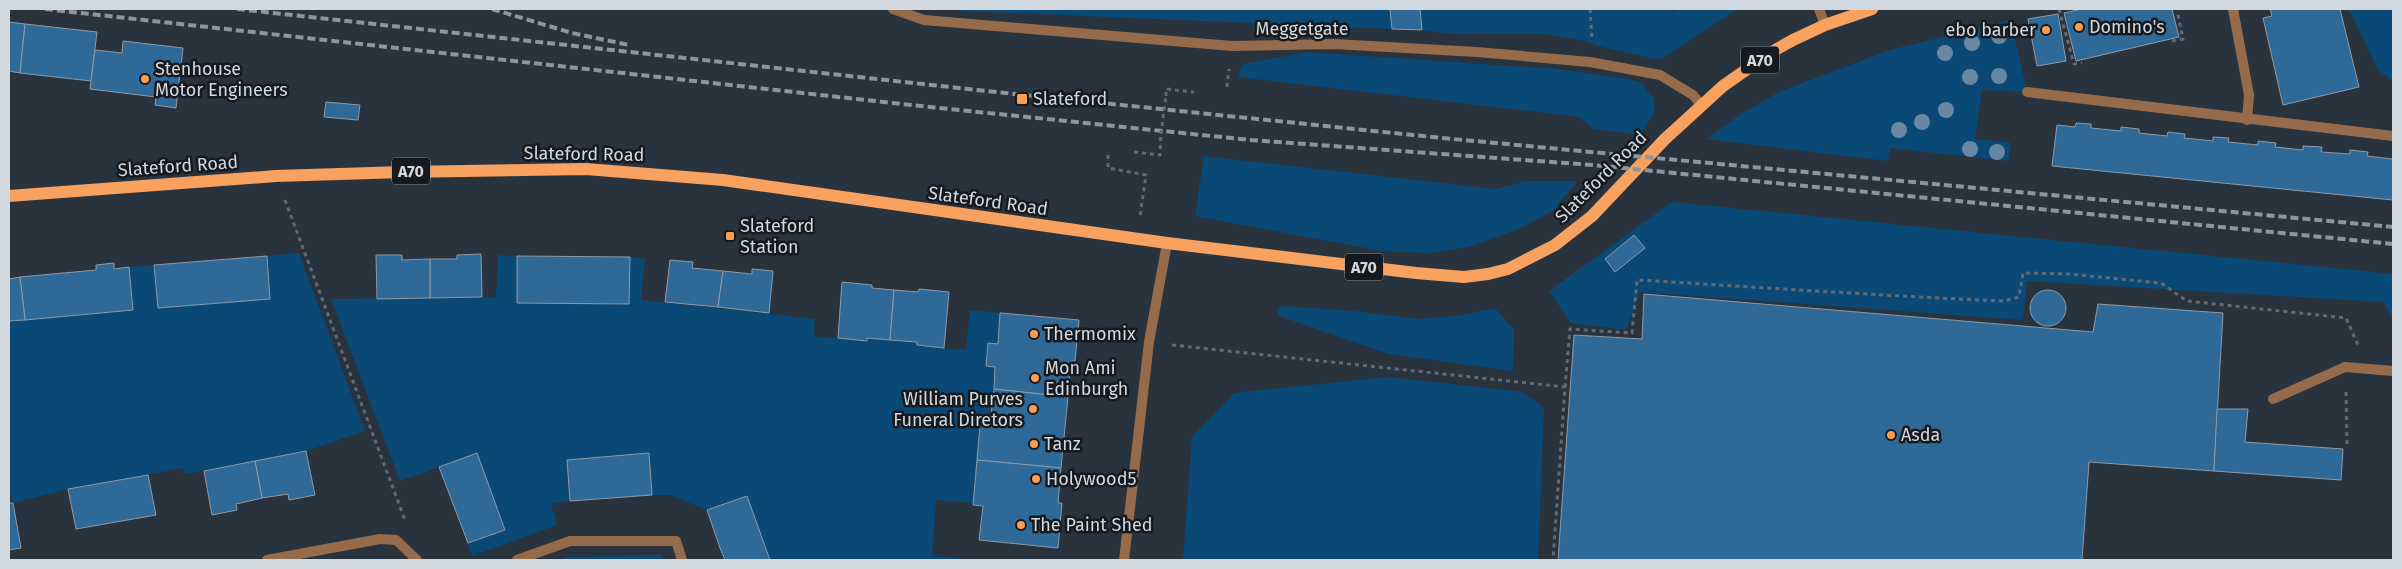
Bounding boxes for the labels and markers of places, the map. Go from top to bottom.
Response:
place label: Domino's [2089,16,2165,38]
place label: ebo barber [1946,19,2036,41]
marker: Domino's [2073,21,2085,33]
marker: ebo barber [2040,24,2052,36]
place label: Stenhouse Motor Engineers [155,58,288,101]
marker: Stenhouse Motor Engineers [139,73,151,85]
place label: Slateford [1033,88,1107,110]
marker: Slateford [1015,92,1029,106]
place label: Slateford Station [740,215,814,258]
marker: Slateford Station [724,230,736,242]
place label: Thermomix [1044,323,1136,345]
marker: Thermomix [1028,328,1040,340]
place label: Mon Ami Edinburgh [1045,357,1128,400]
marker: Mon Ami Edinburgh [1029,372,1041,384]
place label: William Purves Funeral Diretors [893,388,1023,431]
marker: William Purves Funeral Diretors [1027,403,1039,415]
place label: Asda [1901,424,1940,446]
marker: Asda [1885,429,1897,441]
place label: Tanz [1044,433,1081,455]
marker: Tanz [1028,438,1040,450]
place label: Holywood5 [1046,468,1136,490]
marker: Holywood5 [1030,473,1042,485]
place label: The Paint Shed [1031,514,1153,536]
marker: The Paint Shed [1015,519,1027,531]

